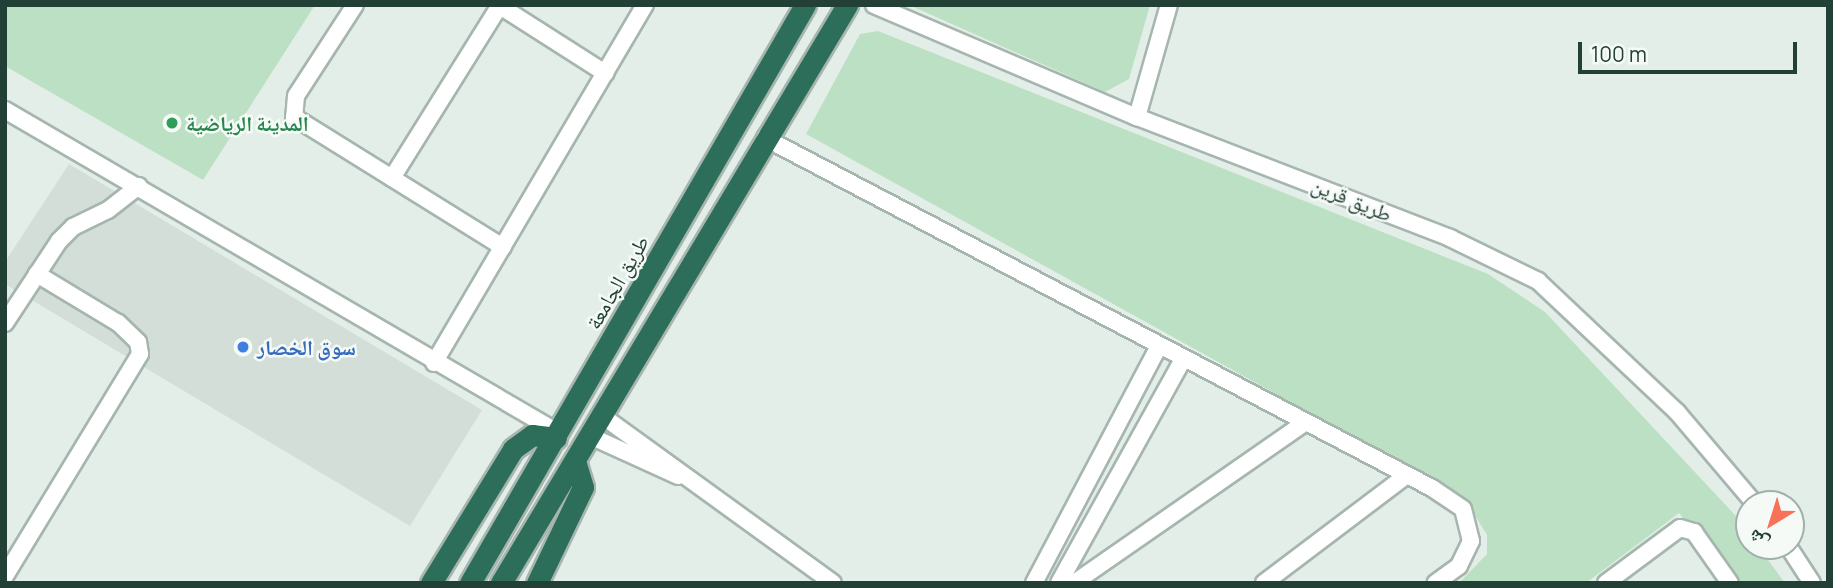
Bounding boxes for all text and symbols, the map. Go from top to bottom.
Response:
scale bar [1581,28,1800,72]
text: 100 m [1591,40,1647,68]
place label: المدينة الرياضية [186,110,309,136]
marker: المدينة الرياضية [164,115,180,131]
street label: طريق قرين [1308,172,1396,226]
street label: طريق الجامعة [580,231,654,333]
place label: سوق الخصار [257,334,356,360]
marker: سوق الخصار [235,339,251,355]
north arrow [1735,490,1805,560]
text: ش [1742,524,1774,556]

